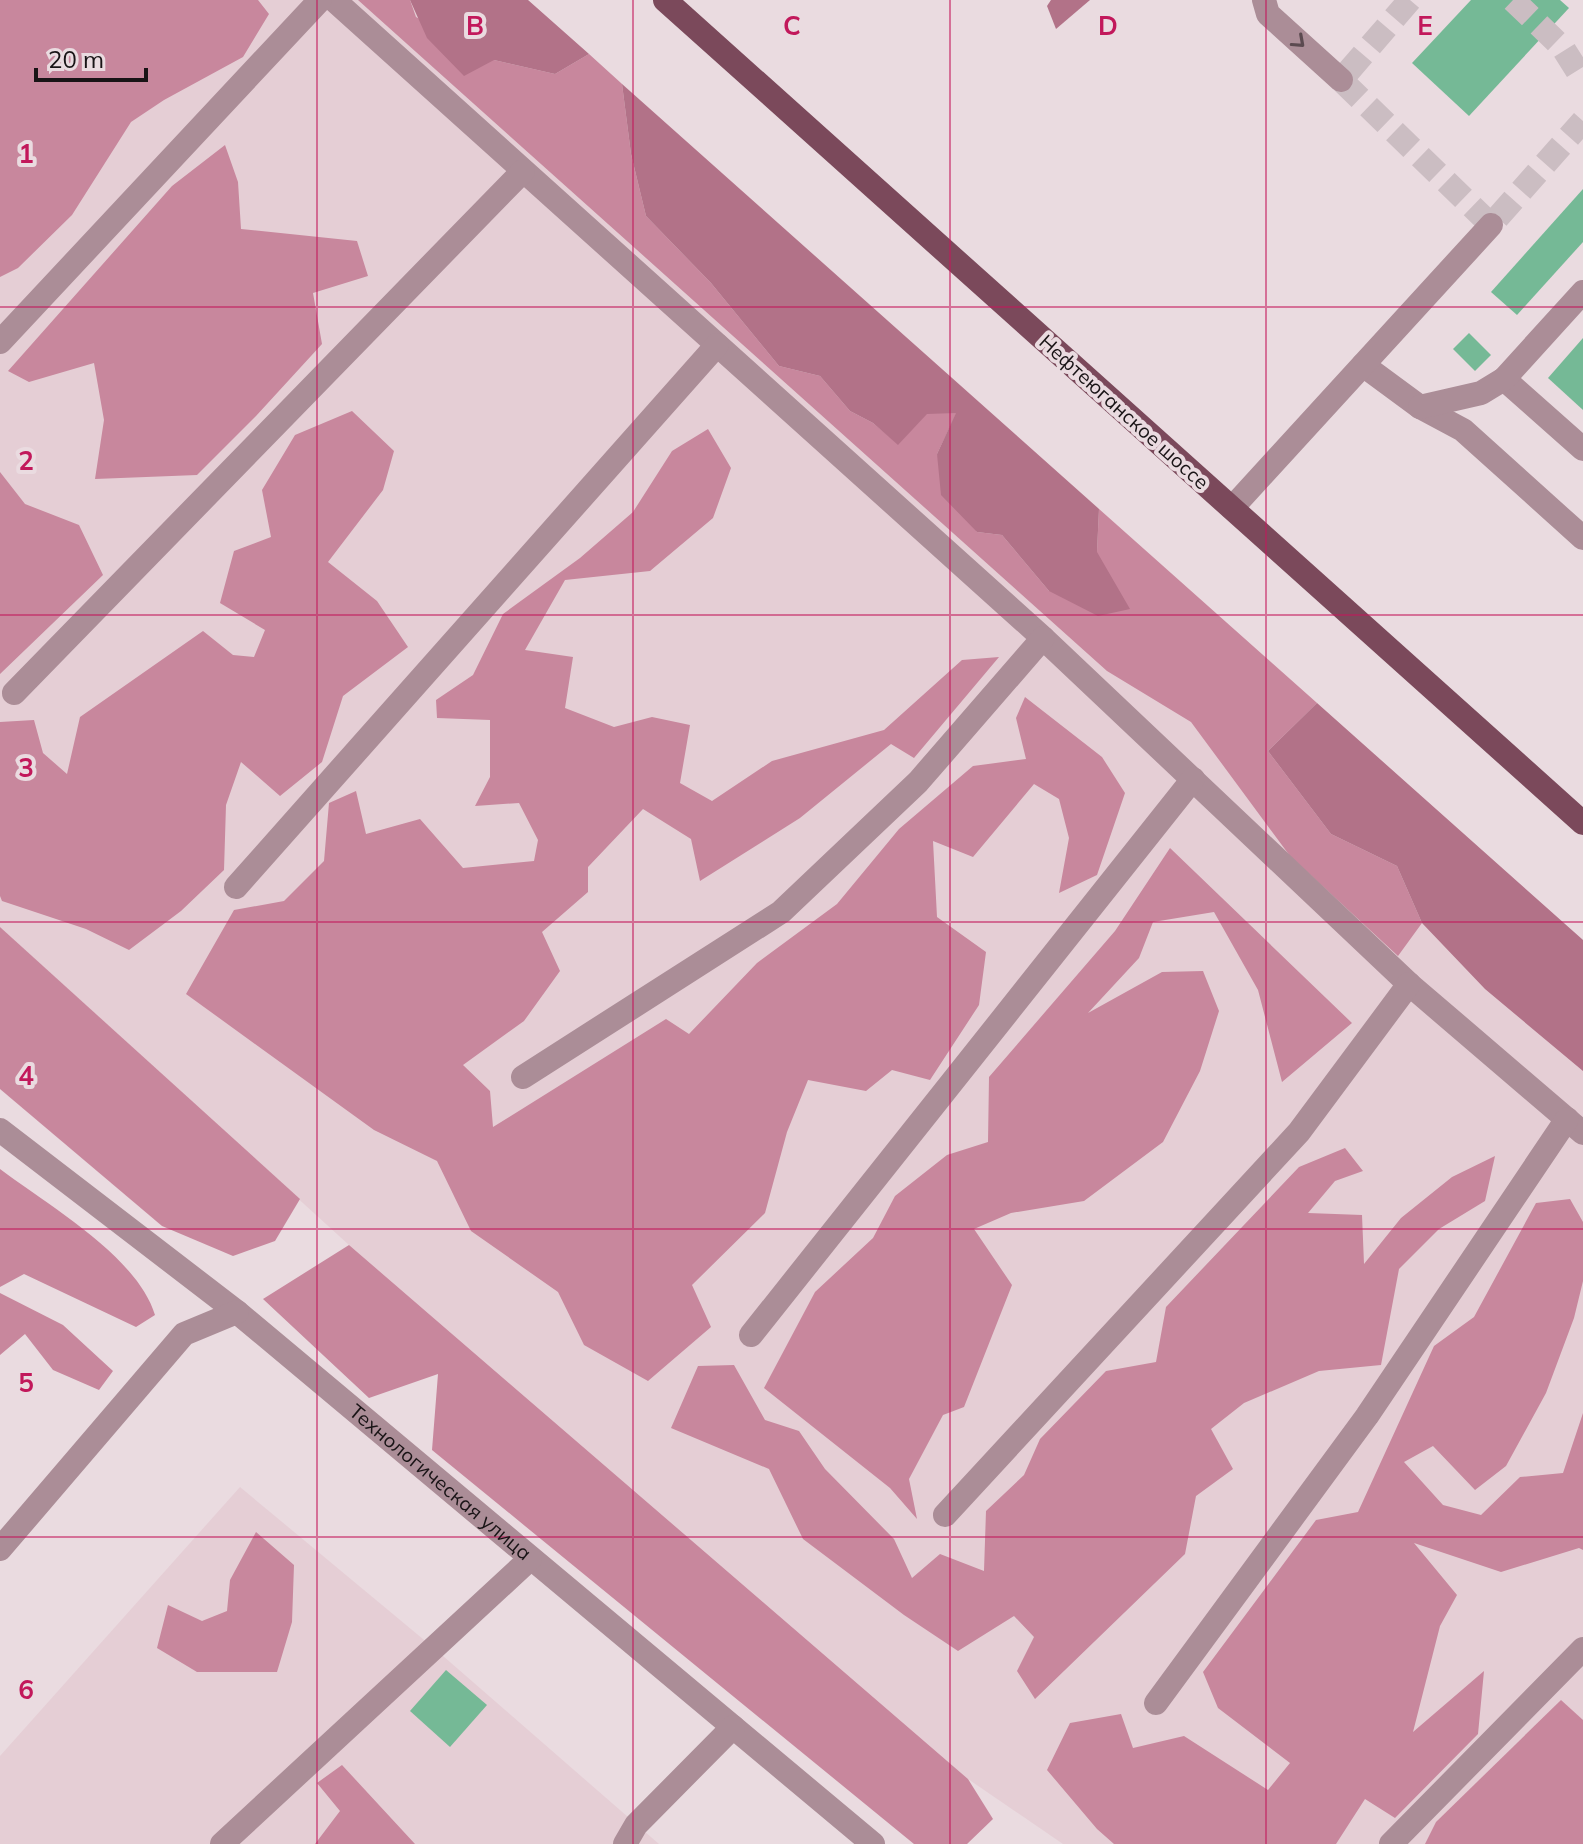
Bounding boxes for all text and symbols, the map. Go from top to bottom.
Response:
text: B [466,9,484,42]
text: C [783,9,801,42]
text: D [1098,9,1118,42]
text: E [1417,9,1433,42]
scale bar [36,32,146,82]
one-way arrow [1290,32,1304,47]
text: 20 m [48,44,104,74]
text: 1 [18,137,34,170]
street label: Нефтеюганское шоссе [1034,329,1214,494]
text: 2 [18,444,34,477]
text: 3 [18,751,34,784]
text: 4 [18,1059,34,1092]
text: 5 [18,1366,34,1399]
street label: Технологическая улица [345,1398,537,1565]
text: 6 [18,1673,34,1706]

